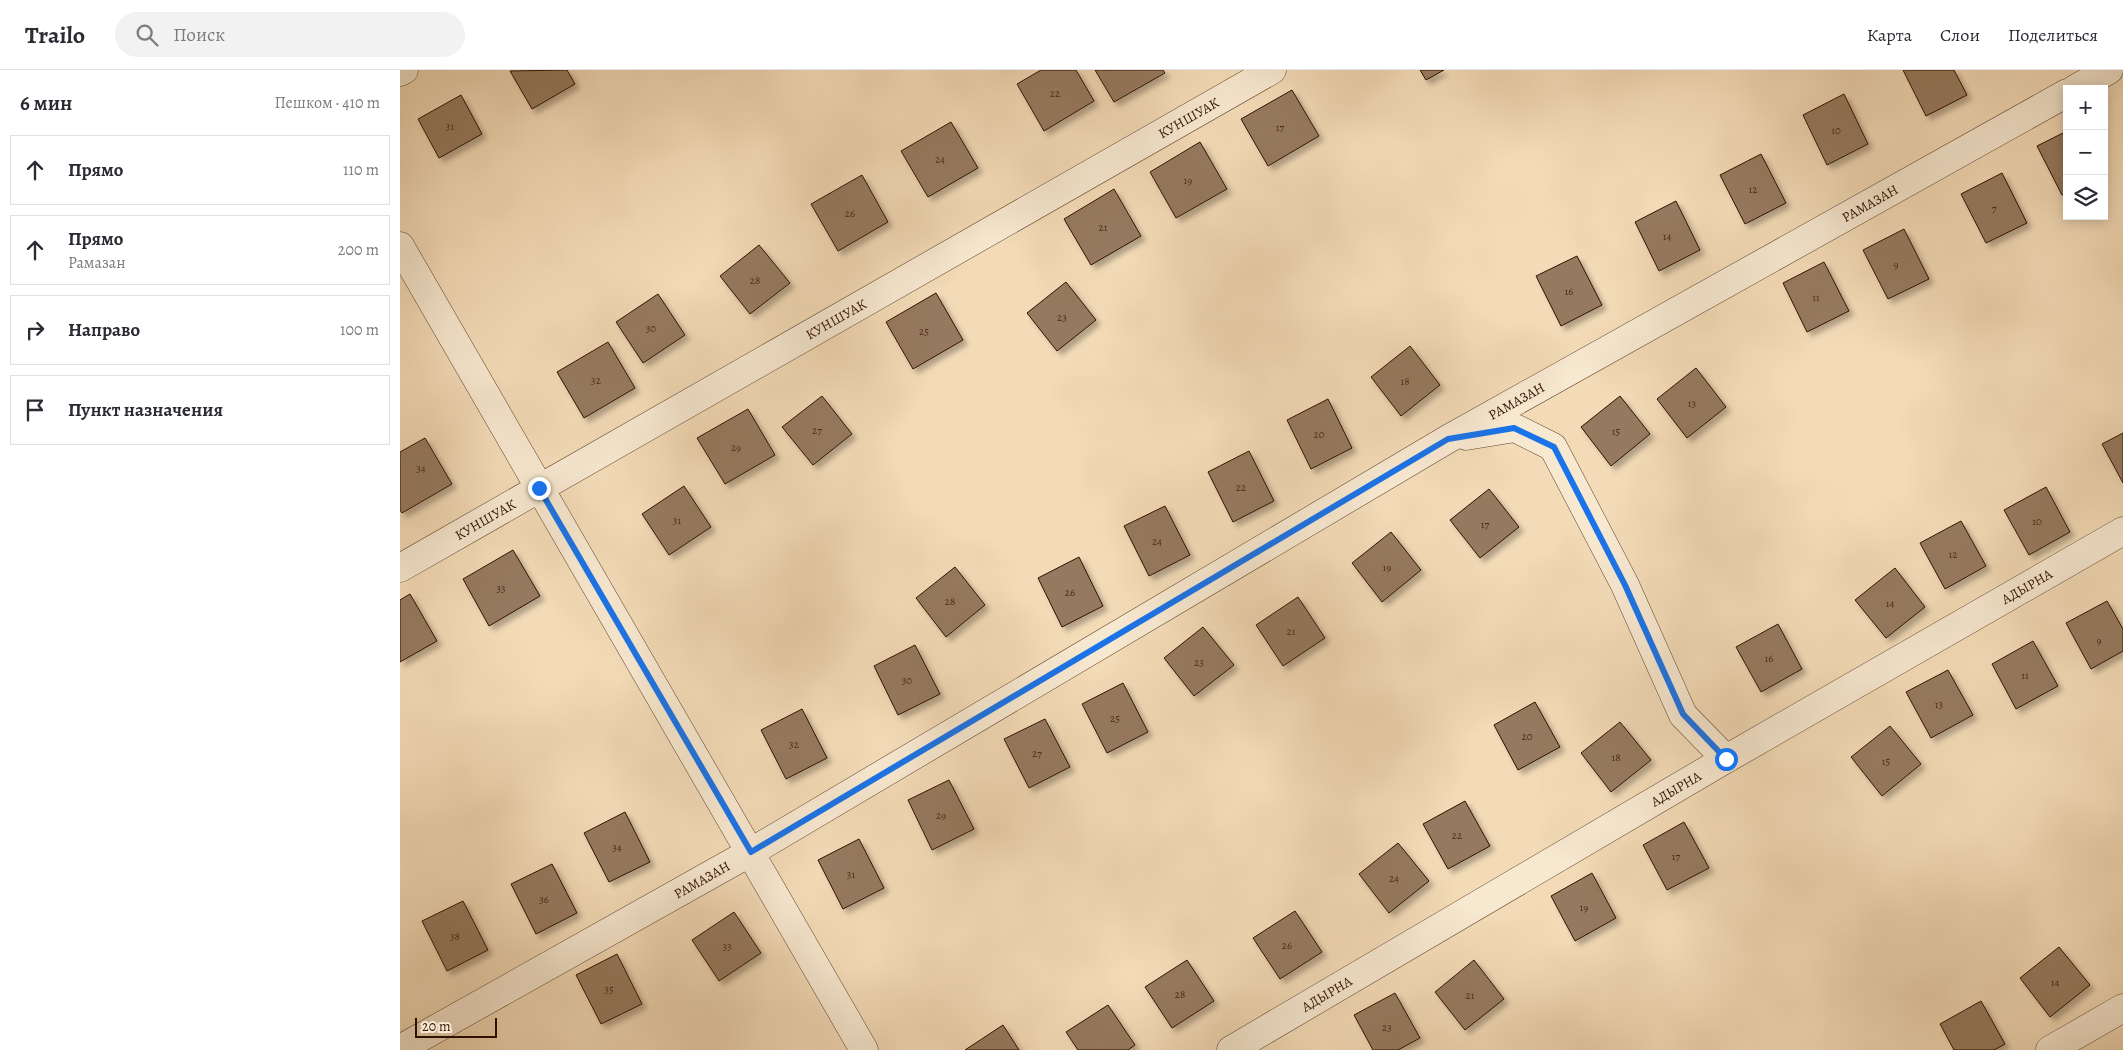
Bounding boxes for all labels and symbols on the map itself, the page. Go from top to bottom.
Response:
house number: 22 [1050,86,1060,101]
street label: КУНШУАК [1155,93,1223,143]
house number: 31 [446,119,454,134]
house number: 17 [1276,120,1285,135]
house number: 10 [1831,123,1841,138]
house number: 24 [935,152,945,167]
house number: 19 [1184,173,1192,188]
street label: РАМАЗАН [1839,180,1902,227]
house number: 12 [1749,182,1758,197]
house number: 7 [1992,201,1997,216]
house number: 26 [845,206,855,221]
house number: 21 [1099,220,1108,235]
house number: 14 [1663,229,1671,244]
house number: 9 [1893,257,1899,272]
house number: 28 [750,273,760,288]
house number: 16 [1565,284,1573,299]
house number: 11 [1812,290,1820,305]
street label: КУНШУАК [802,295,870,344]
house number: 23 [1057,310,1067,325]
house number: 30 [646,321,656,336]
house number: 25 [919,324,929,339]
house number: 32 [591,373,601,388]
house number: 18 [1400,374,1410,389]
street label: РАМАЗАН [1485,378,1548,425]
house number: 13 [1688,396,1696,411]
house number: 27 [812,423,822,438]
house number: 15 [1612,424,1621,439]
house number: 20 [1313,427,1325,442]
house number: 29 [731,440,741,455]
house number: 34 [416,461,426,476]
route end [528,477,551,500]
house number: 22 [1236,480,1246,495]
street label: КУНШУАК [451,495,519,545]
house number: 31 [673,513,681,528]
house number: 10 [2032,514,2042,529]
house number: 17 [1481,517,1490,532]
house number: 24 [1152,534,1162,549]
house number: 12 [1949,547,1958,562]
house number: 19 [1383,560,1391,575]
street label: АДЫРНА [1997,564,2057,609]
house number: 33 [496,581,506,596]
house number: 26 [1065,585,1075,600]
house number: 28 [945,594,955,609]
house number: 14 [1886,596,1894,611]
house number: 21 [1287,624,1296,639]
house number: 9 [2096,633,2102,648]
house number: 16 [1765,651,1773,666]
house number: 23 [1194,655,1204,670]
house number: 11 [2021,668,2029,683]
house number: 30 [902,673,912,688]
house number: 13 [1935,697,1943,712]
house number: 25 [1110,711,1120,726]
house number: 20 [1521,729,1533,744]
house number: 32 [789,737,799,752]
house number: 27 [1032,746,1042,761]
route start [1715,748,1738,771]
house number: 18 [1611,750,1621,765]
house number: 15 [1882,754,1891,769]
street label: АДЫРНА [1646,766,1706,812]
house number: 29 [936,808,946,823]
house number: 22 [1452,828,1462,843]
house number: 34 [612,840,622,855]
house number: 17 [1672,849,1681,864]
street label: РАМАЗАН [670,857,734,903]
house number: 31 [847,867,855,882]
house number: 24 [1389,871,1399,886]
house number: 36 [539,892,549,907]
house number: 19 [1580,900,1588,915]
house number: 38 [450,929,460,944]
house number: 26 [1282,938,1292,953]
house number: 33 [722,939,732,954]
street label: АДЫРНА [1297,971,1356,1017]
house number: 14 [2051,975,2059,990]
house number: 35 [604,982,614,997]
house number: 28 [1175,987,1185,1002]
house number: 21 [1466,988,1475,1003]
scale bar [415,1015,498,1038]
house number: 23 [1382,1020,1392,1035]

